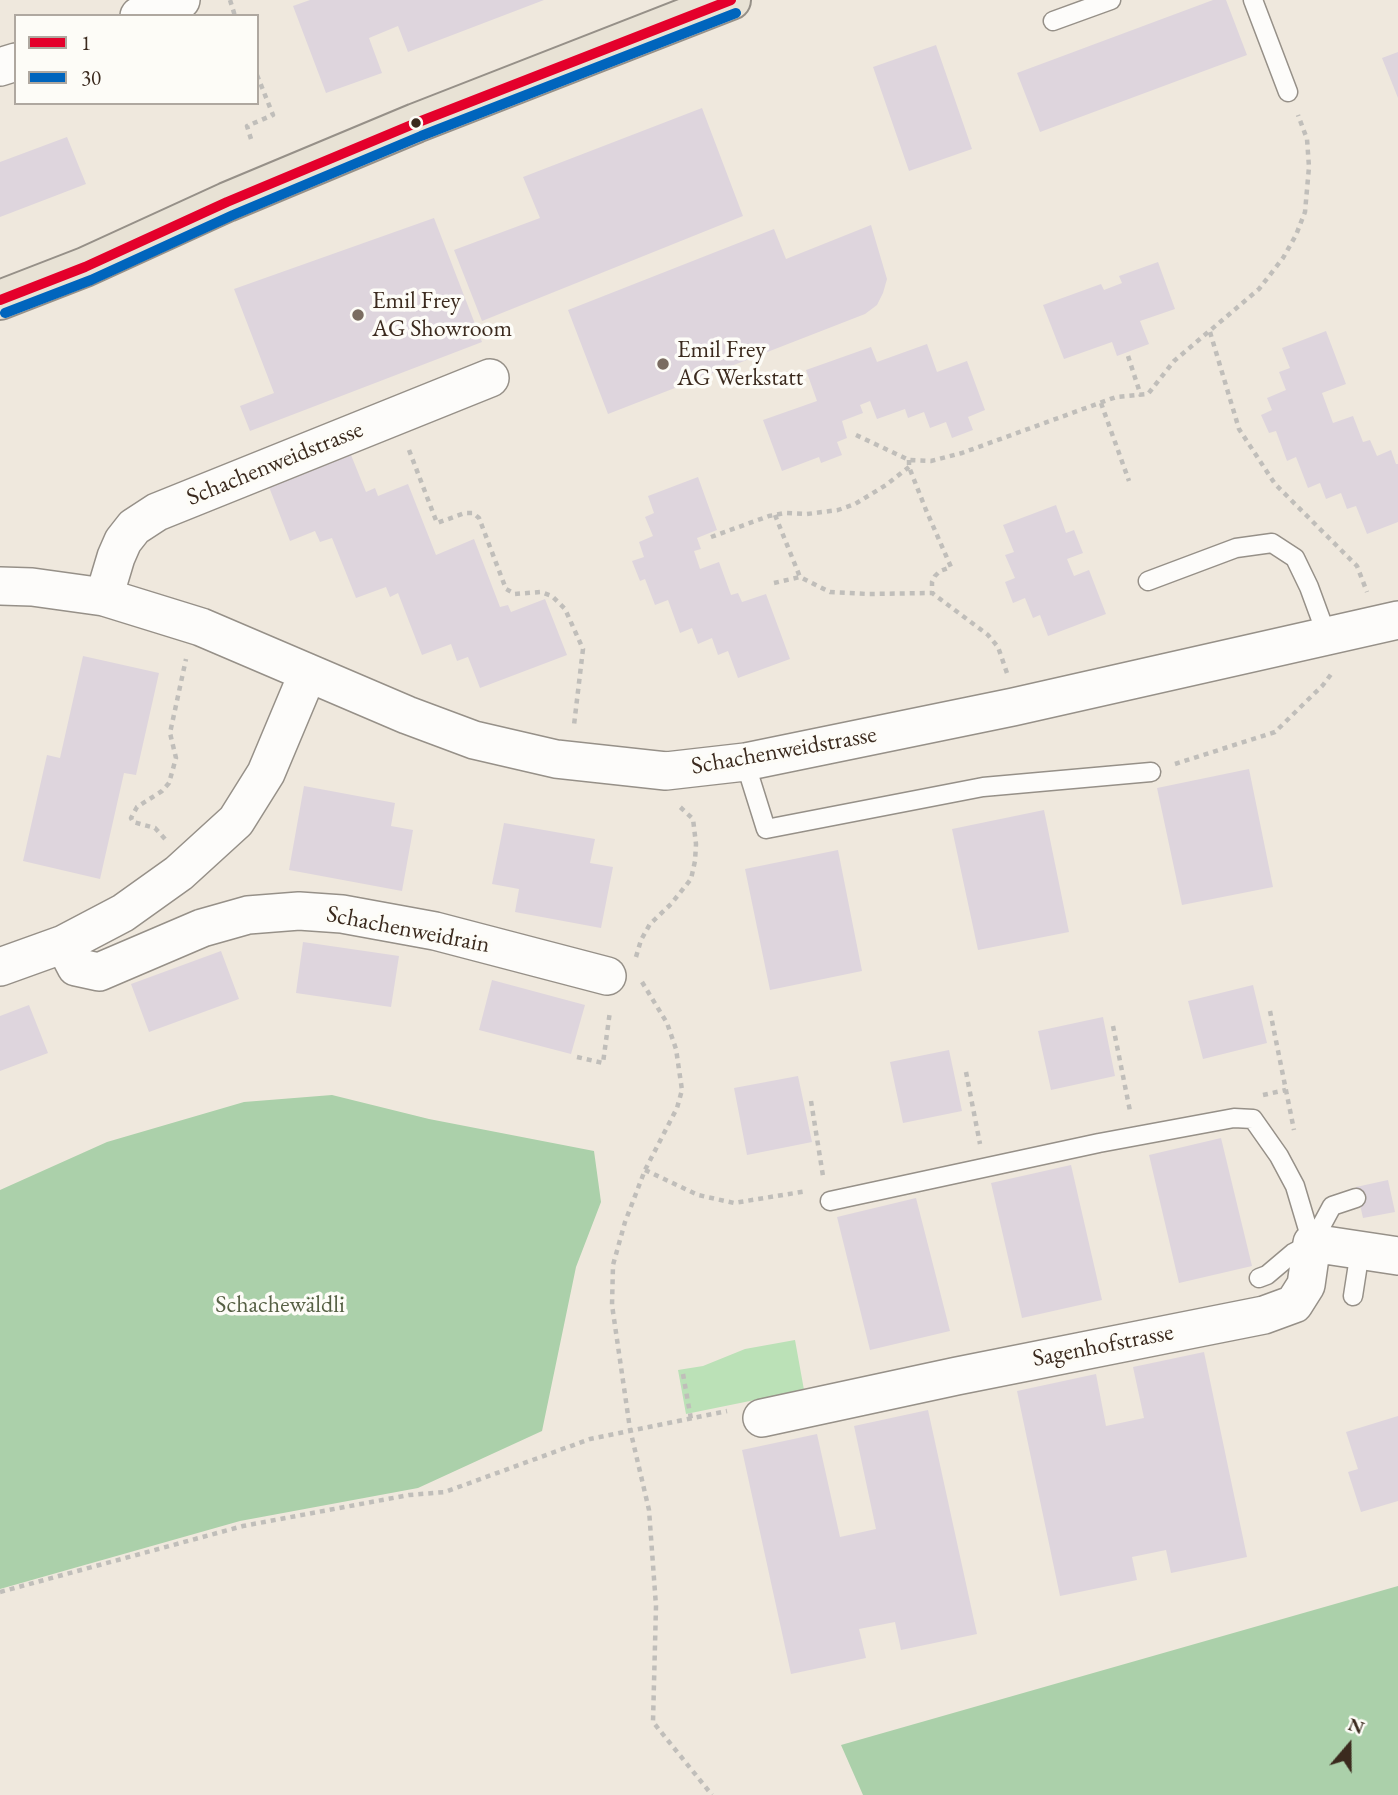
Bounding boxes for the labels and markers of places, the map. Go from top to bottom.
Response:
unlabelled marker [409,116,423,130]
place label: Emil Frey AG Showroom [372,287,512,343]
marker: Emil Frey AG Showroom [350,307,366,323]
place label: Emil Frey AG Werkstatt [677,336,803,392]
marker: Emil Frey AG Werkstatt [655,356,671,372]

